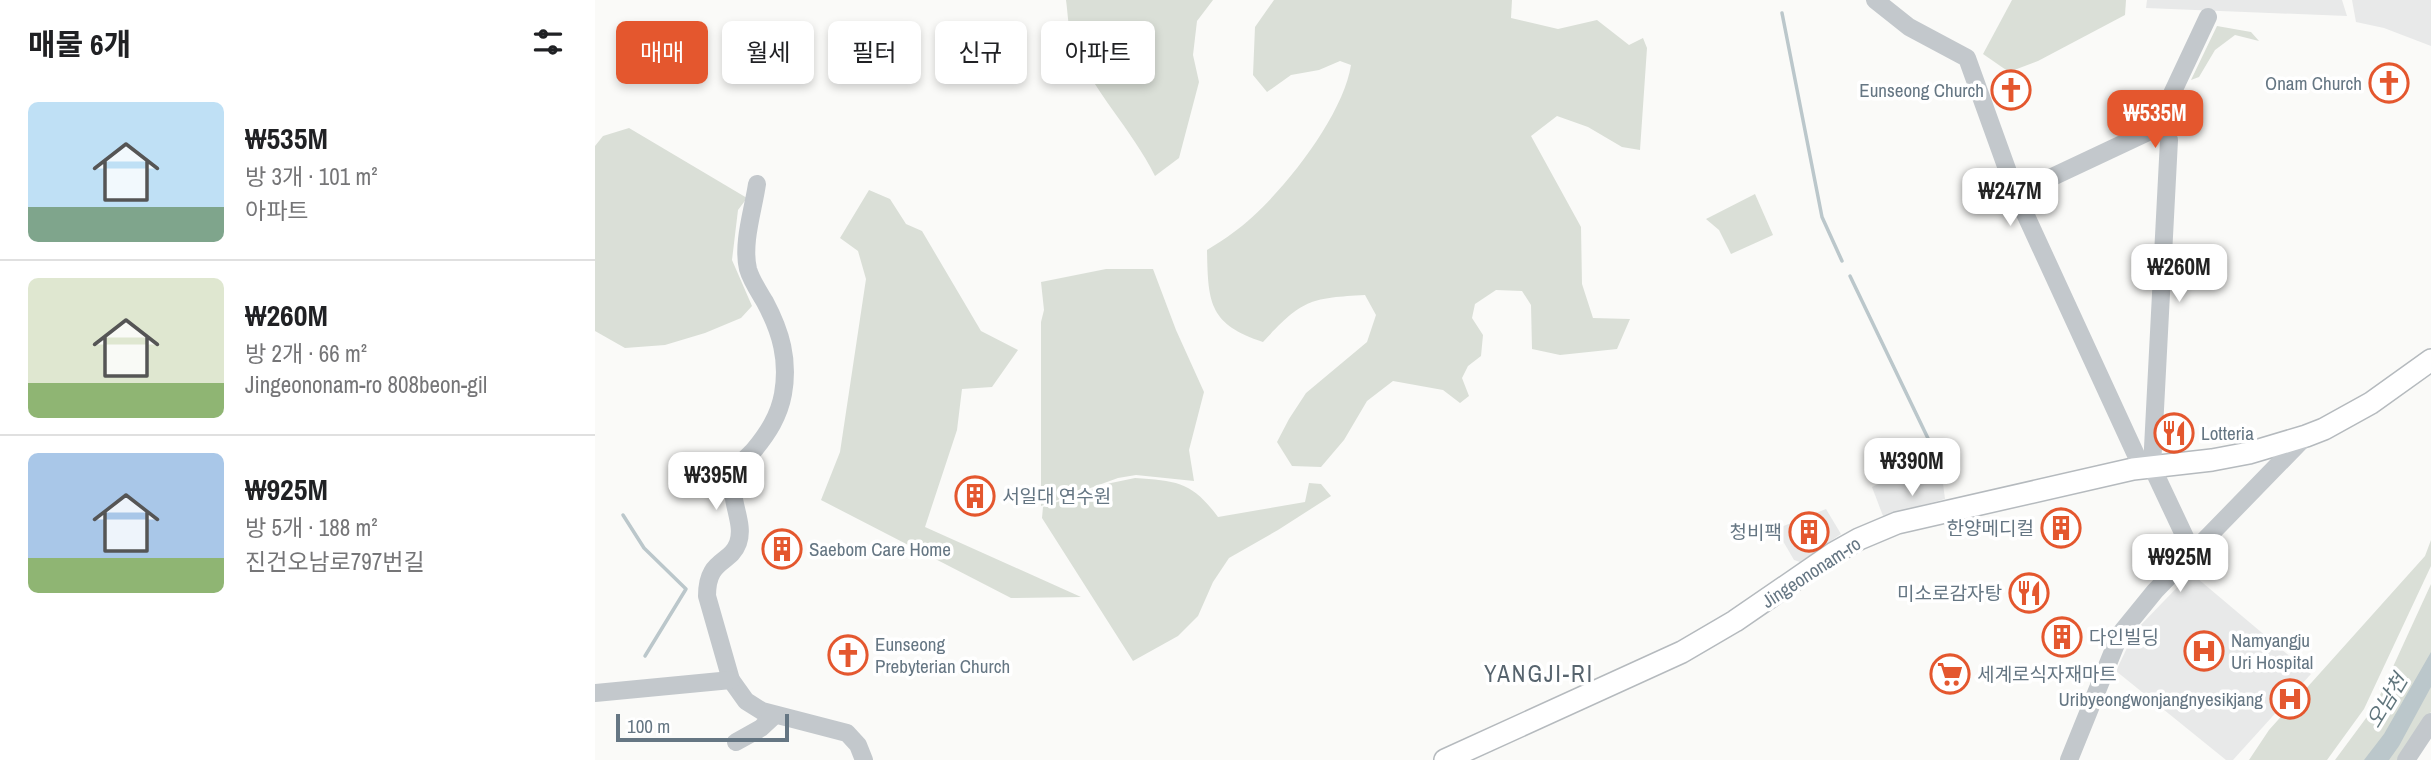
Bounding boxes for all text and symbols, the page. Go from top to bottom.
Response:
chip: 매매 [616,21,708,84]
chip: 월세 [722,21,814,84]
chip: 필터 [828,21,921,84]
chip: 신규 [935,21,1027,84]
chip: 아파트 [1041,21,1155,84]
icon: filters [529,23,567,61]
text: 매물 6개 [28,24,131,64]
church icon: Onam Church [2368,62,2410,104]
church icon: Eunseong Church [1990,69,2032,111]
place label: Onam Church [2265,70,2362,96]
place label: Eunseong Church [1859,77,1984,103]
pin: ₩535M [2106,90,2204,150]
text: ₩535M [2123,97,2187,128]
text: ₩535M [245,118,328,158]
icon: home [84,130,168,214]
text: 방 3개 · 101 m² [245,161,377,192]
pin: ₩247M [1961,168,2059,228]
text: ₩247M [1978,175,2042,206]
text: 아파트 [245,195,308,226]
pin: ₩260M [2130,244,2228,304]
text: ₩260M [2147,251,2211,282]
text: ₩260M [245,295,328,335]
icon: home [84,306,168,390]
text: 방 2개 · 66 m² [245,338,367,369]
text: Jingeononam-ro 808beon-gil [245,369,487,400]
restaurant icon: Lotteria [2153,412,2195,454]
place label: Lotteria [2201,420,2254,446]
pin: ₩390M [1863,438,1961,498]
text: ₩390M [1880,445,1944,476]
pin: ₩395M [667,452,765,512]
text: ₩395M [684,459,748,490]
text: ₩925M [245,469,328,509]
building icon: 서일대 연수원 [954,475,996,517]
icon: home [84,481,168,565]
place label: 서일대 연수원 [1002,483,1111,509]
building icon: 한양메디컬 [2040,507,2082,549]
building icon: 청비팩 [1788,511,1830,553]
text: 방 5개 · 188 m² [245,512,377,543]
place label: 한양메디컬 [1947,515,2034,541]
place label: 청비팩 [1730,519,1782,545]
building icon: Saebom Care Home [761,528,803,570]
street label: Jingeononam-ro [1756,530,1866,614]
pin: ₩925M [2131,534,2229,594]
place label: Saebom Care Home [809,536,951,562]
text: ₩925M [2148,541,2212,572]
text: 진건오남로797번길 [245,546,425,577]
restaurant icon: 미소로감자탕 [2008,572,2050,614]
place label: 미소로감자탕 [1897,580,2003,606]
building icon: 다인빌딩 [2041,616,2083,658]
place label: 다인빌딩 [2089,624,2159,650]
place label: Namyangju Uri Hospital [2231,627,2313,675]
hospital icon: Namyangju Uri Hospital [2183,630,2225,672]
place label: Eunseong Prebyterian Church [875,631,1010,679]
church icon: Eunseong Prebyterian Church [827,634,869,676]
supermarket icon: 세계로식자재마트 [1929,653,1971,695]
district label: YANGJI-RI [1484,658,1594,689]
place label: 세계로식자재마트 [1977,661,2117,687]
water label: 오남천 [2359,666,2415,733]
hospital icon: Uribyeongwonjangnyesikjang [2269,678,2311,720]
place label: Uribyeongwonjangnyesikjang [2059,686,2263,712]
scale bar [616,711,789,743]
text: 100 m [627,713,670,739]

